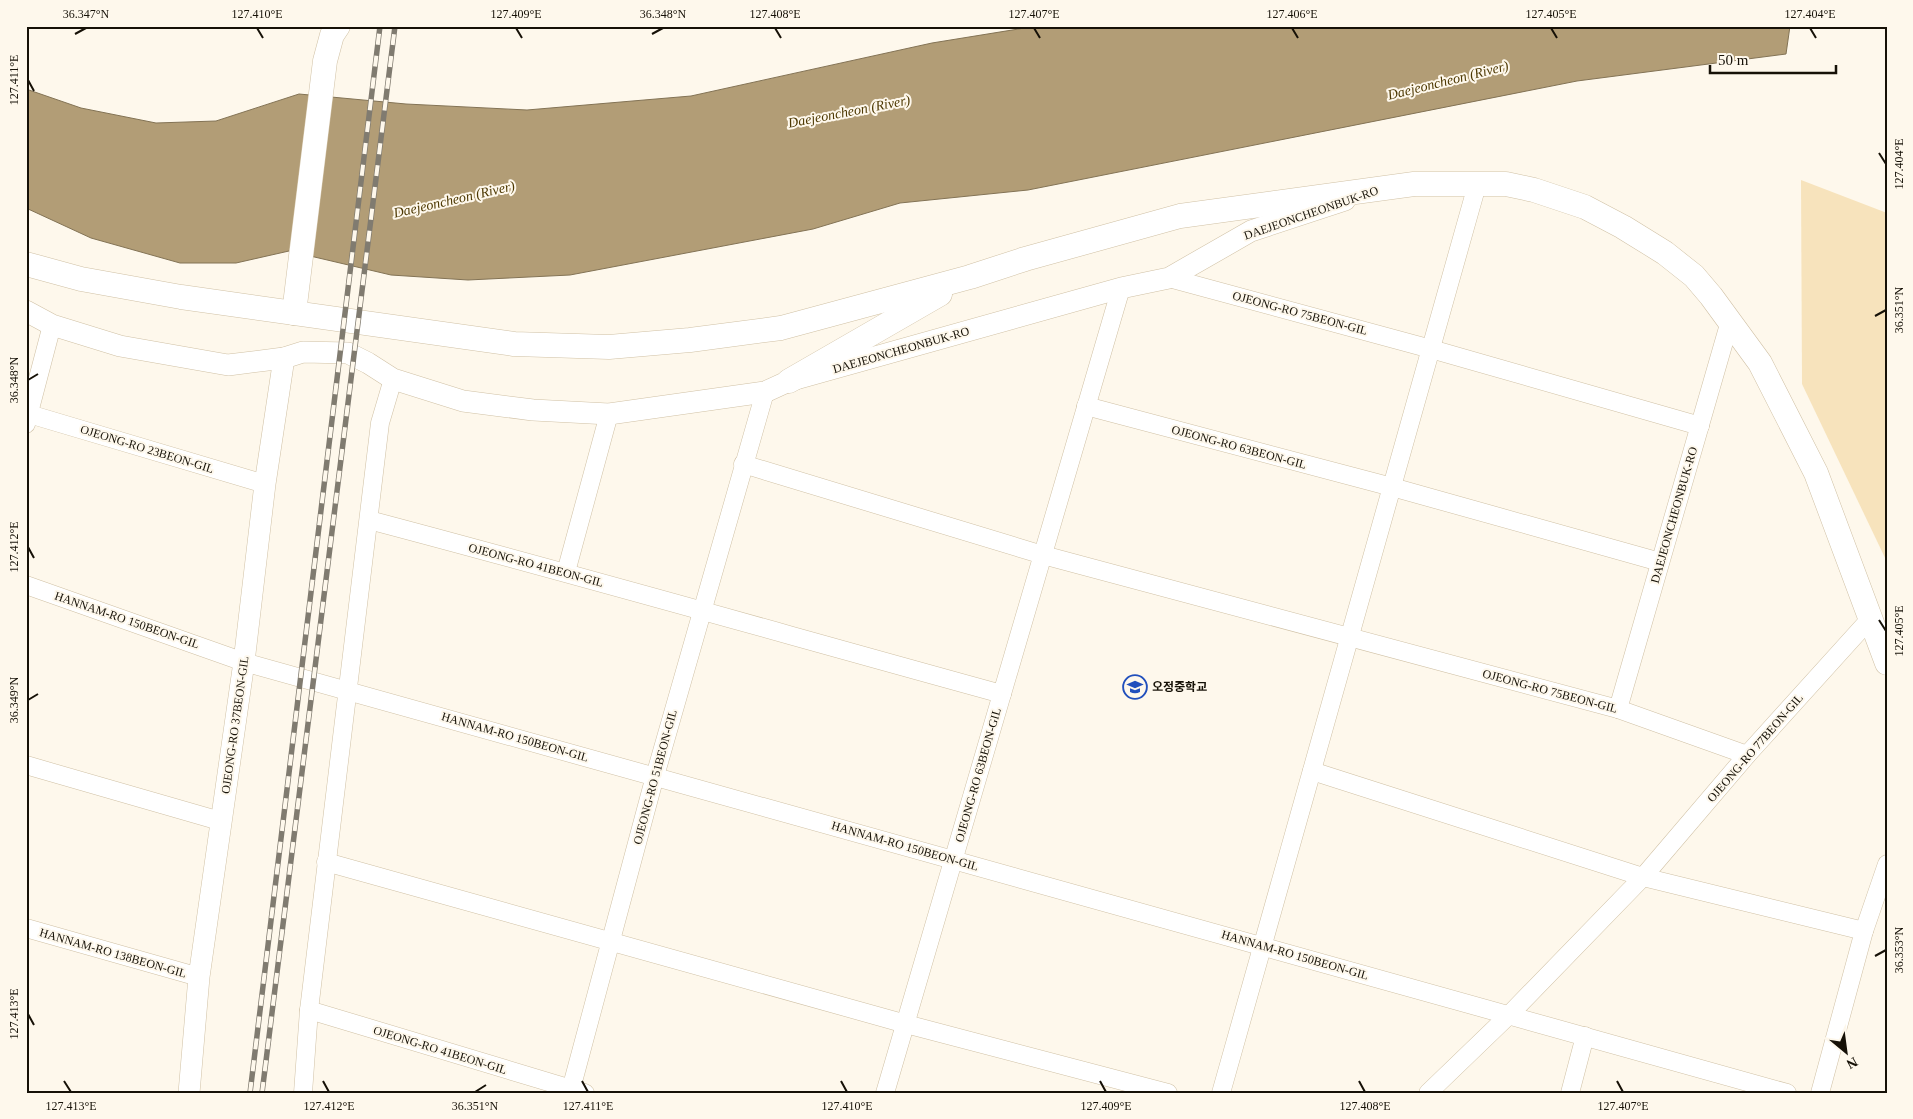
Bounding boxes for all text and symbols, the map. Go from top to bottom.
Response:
text: 36.347°N [63,7,110,21]
text: 127.410°E [231,7,283,21]
text: 127.409°E [490,7,542,21]
text: 36.348°N [640,7,687,21]
text: 127.408°E [749,7,801,21]
text: 127.407°E [1008,7,1060,21]
text: 127.406°E [1266,7,1318,21]
text: 127.405°E [1525,7,1577,21]
text: 127.404°E [1784,7,1836,21]
scale bar [1710,42,1837,74]
text: 50 m [1718,52,1749,68]
text: 127.411°E [7,55,21,105]
water label: Daejeoncheon (River) [1385,58,1511,104]
water label: Daejeoncheon (River) [786,92,912,132]
text: 127.404°E [1892,138,1906,190]
water label: Daejeoncheon (River) [391,178,517,222]
street label: DAEJEONCHEONBUK-RO [1242,183,1380,243]
text: 36.351°N [1892,286,1906,333]
street label: OJEONG-RO 75BEON-GIL [1231,288,1369,338]
street label: DAEJEONCHEONBUK-RO [831,324,971,376]
text: 36.348°N [7,356,21,403]
street label: OJEONG-RO 23BEON-GIL [78,422,216,476]
street label: OJEONG-RO 63BEON-GIL [1170,422,1308,472]
street label: DAEJEONCHEONBUK-RO [1648,445,1700,585]
text: 127.412°E [7,521,21,573]
street label: OJEONG-RO 41BEON-GIL [467,540,605,590]
street label: HANNAM-RO 150BEON-GIL [53,589,201,651]
text: 127.405°E [1892,605,1906,657]
street label: OJEONG-RO 37BEON-GIL [218,655,252,795]
street label: OJEONG-RO 75BEON-GIL [1481,666,1619,716]
school or university icon: 오정중학교 [1122,674,1148,700]
text: 36.349°N [7,676,21,723]
place label: 오정중학교 [1152,680,1207,694]
street label: OJEONG-RO 77BEON-GIL [1704,691,1806,805]
street label: OJEONG-RO 63BEON-GIL [952,706,1004,844]
street label: OJEONG-RO 51BEON-GIL [630,708,680,846]
street label: HANNAM-RO 150BEON-GIL [440,709,590,765]
street label: HANNAM-RO 150BEON-GIL [830,818,980,874]
street label: HANNAM-RO 138BEON-GIL [38,925,188,981]
text: 36.353°N [1892,926,1906,973]
street label: HANNAM-RO 150BEON-GIL [1220,927,1370,983]
text: 127.413°E [7,988,21,1040]
street label: OJEONG-RO 41BEON-GIL [371,1023,509,1077]
north arrow [1820,1026,1870,1076]
text: N [1844,1054,1860,1072]
text: 127.413°E [45,1099,97,1113]
text: 127.412°E [303,1099,355,1113]
text: 36.351°N [452,1099,499,1113]
text: 127.411°E [563,1099,613,1113]
text: 127.410°E [821,1099,873,1113]
text: 127.409°E [1080,1099,1132,1113]
text: 127.408°E [1339,1099,1391,1113]
text: 127.407°E [1597,1099,1649,1113]

